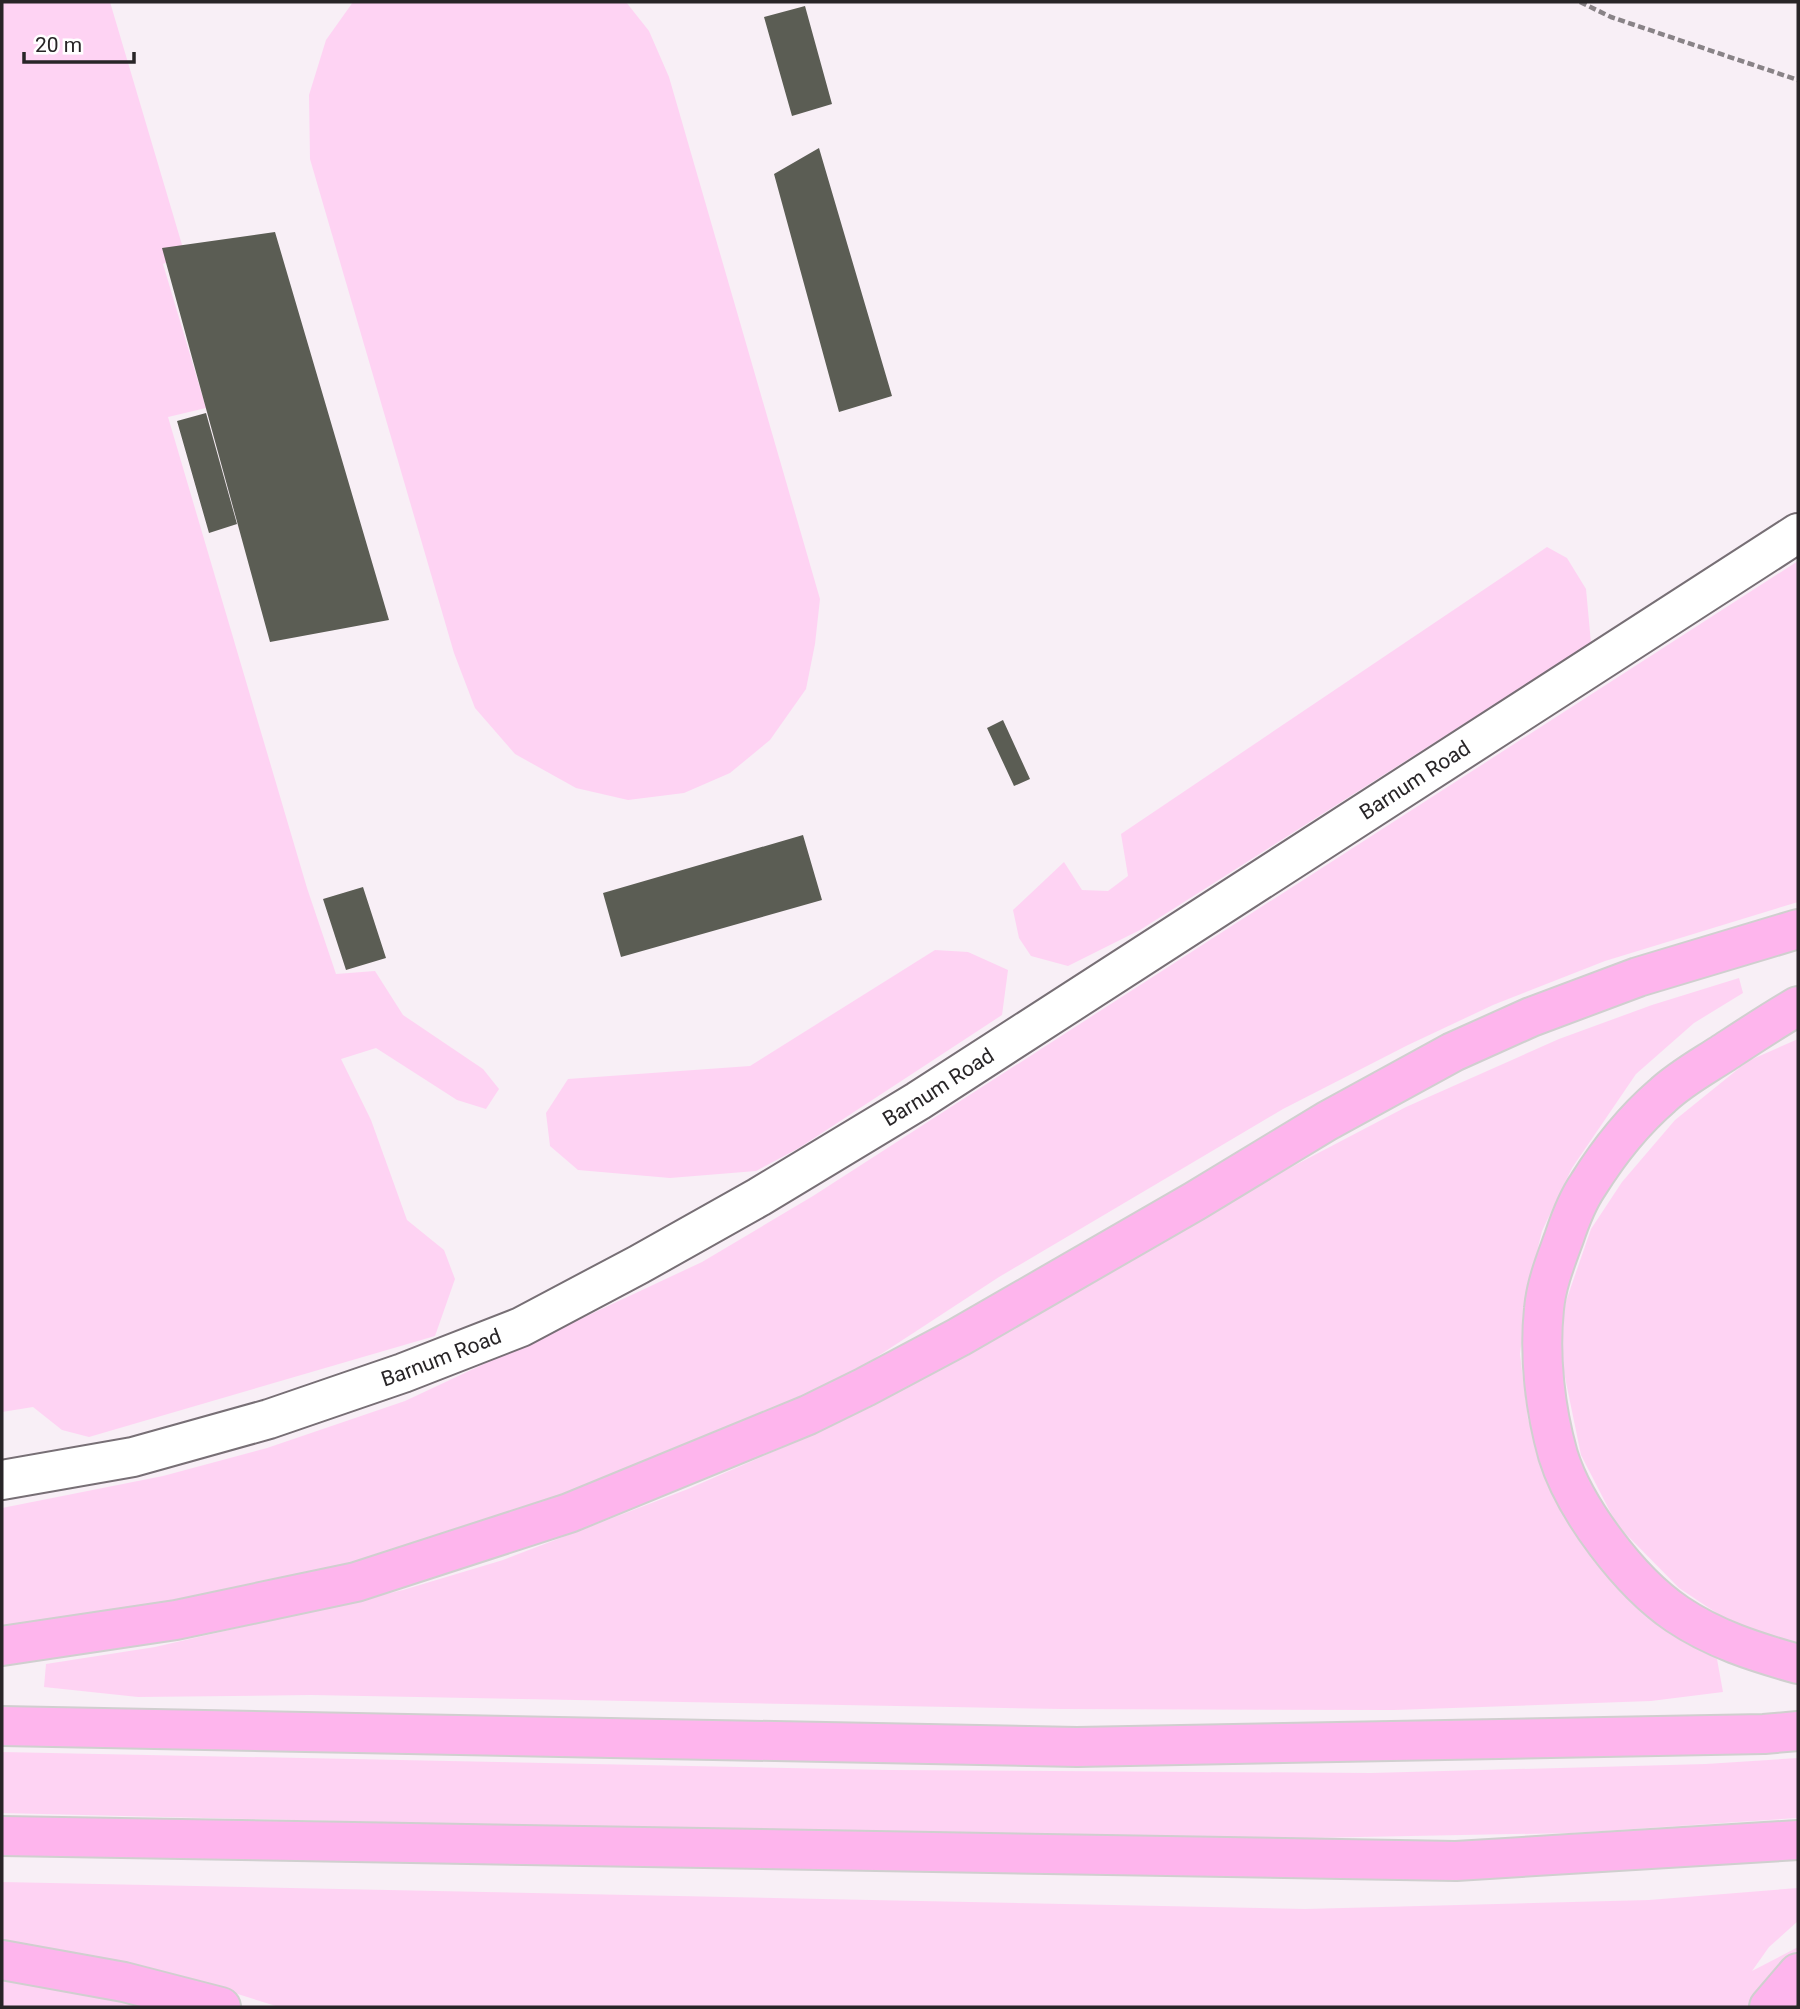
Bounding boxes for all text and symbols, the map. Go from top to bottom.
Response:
scale bar [24,21,135,65]
text: 20 m [35,33,82,57]
street label: Barnum Road [1355,736,1475,825]
street label: Barnum Road [879,1043,998,1131]
street label: Barnum Road [378,1324,505,1392]

